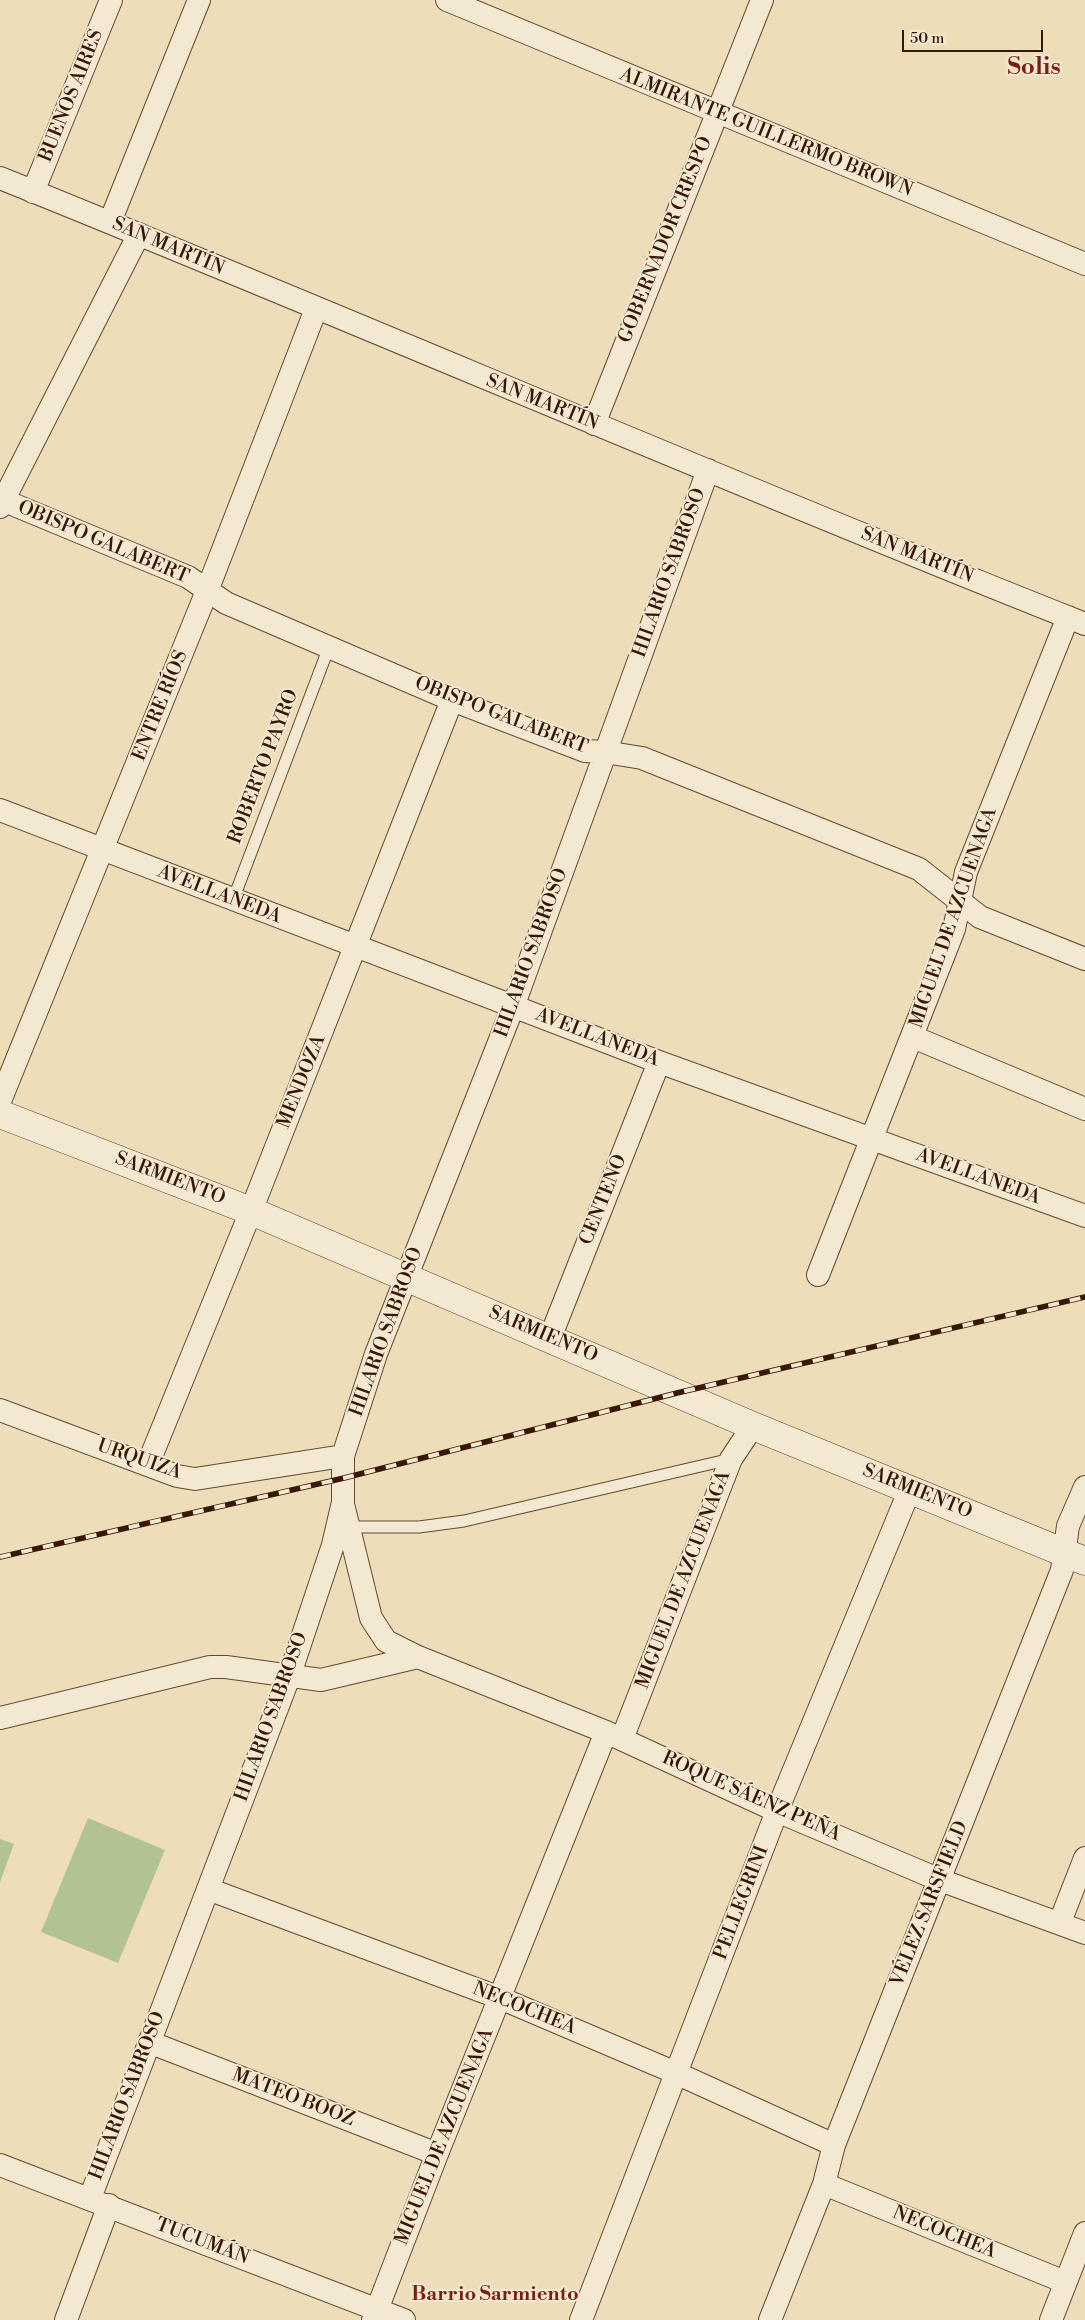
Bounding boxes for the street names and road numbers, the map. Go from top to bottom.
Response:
street label: BUENOS AIRES [35,26,109,166]
street label: ALMIRANTE GUILLERMO BROWN [616,64,916,202]
street label: GOBERNADOR CRESPO [614,134,718,346]
street label: SAN MARTÍN [109,213,227,281]
street label: SAN MARTÍN [482,370,602,436]
street label: HILARIO SABROSO [629,485,711,661]
street label: OBISPO GALABERT [14,497,192,589]
street label: SAN MARTÍN [857,523,977,589]
street label: ENTRE RÍOS [129,648,193,764]
street label: OBISPO GALABERT [411,672,591,760]
street label: ROBERTO PAYRO [224,686,304,848]
street label: MIGUEL DE AZCUENAGA [906,805,1002,1031]
street label: AVELLANEDA [154,861,284,929]
street label: HILARIO SABROSO [491,865,573,1041]
street label: AVELLANEDA [532,1004,662,1072]
street label: MENDOZA [273,1032,331,1132]
street label: AVELLANEDA [913,1144,1043,1210]
street label: SARMIENTO [112,1148,228,1210]
street label: CENTENO [576,1151,632,1249]
street label: HILARIO SABROSO [346,1244,428,1420]
street label: SARMIENTO [485,1302,601,1368]
street label: URQUIZA [94,1435,184,1485]
street label: SARMIENTO [859,1460,975,1524]
street label: MIGUEL DE AZCUENAGA [632,1468,736,1692]
street label: HILARIO SABROSO [231,1629,313,1805]
street label: ROQUE SÁENZ PEÑA [658,1747,844,1847]
street label: VÉLEZ SARSFIELD [886,1818,974,1990]
street label: PELLEGRINI [710,1843,774,1963]
street label: NECOCHEA [469,1978,579,2040]
street label: HILARIO SABROSO [85,2009,171,2183]
street label: MIGUEL DE AZCUENAGA [391,2025,499,2249]
street label: MATEO BOOZ [229,2064,357,2132]
street label: NECOCHEA [889,2202,999,2264]
street label: TUCUMÁN [152,2214,252,2270]

